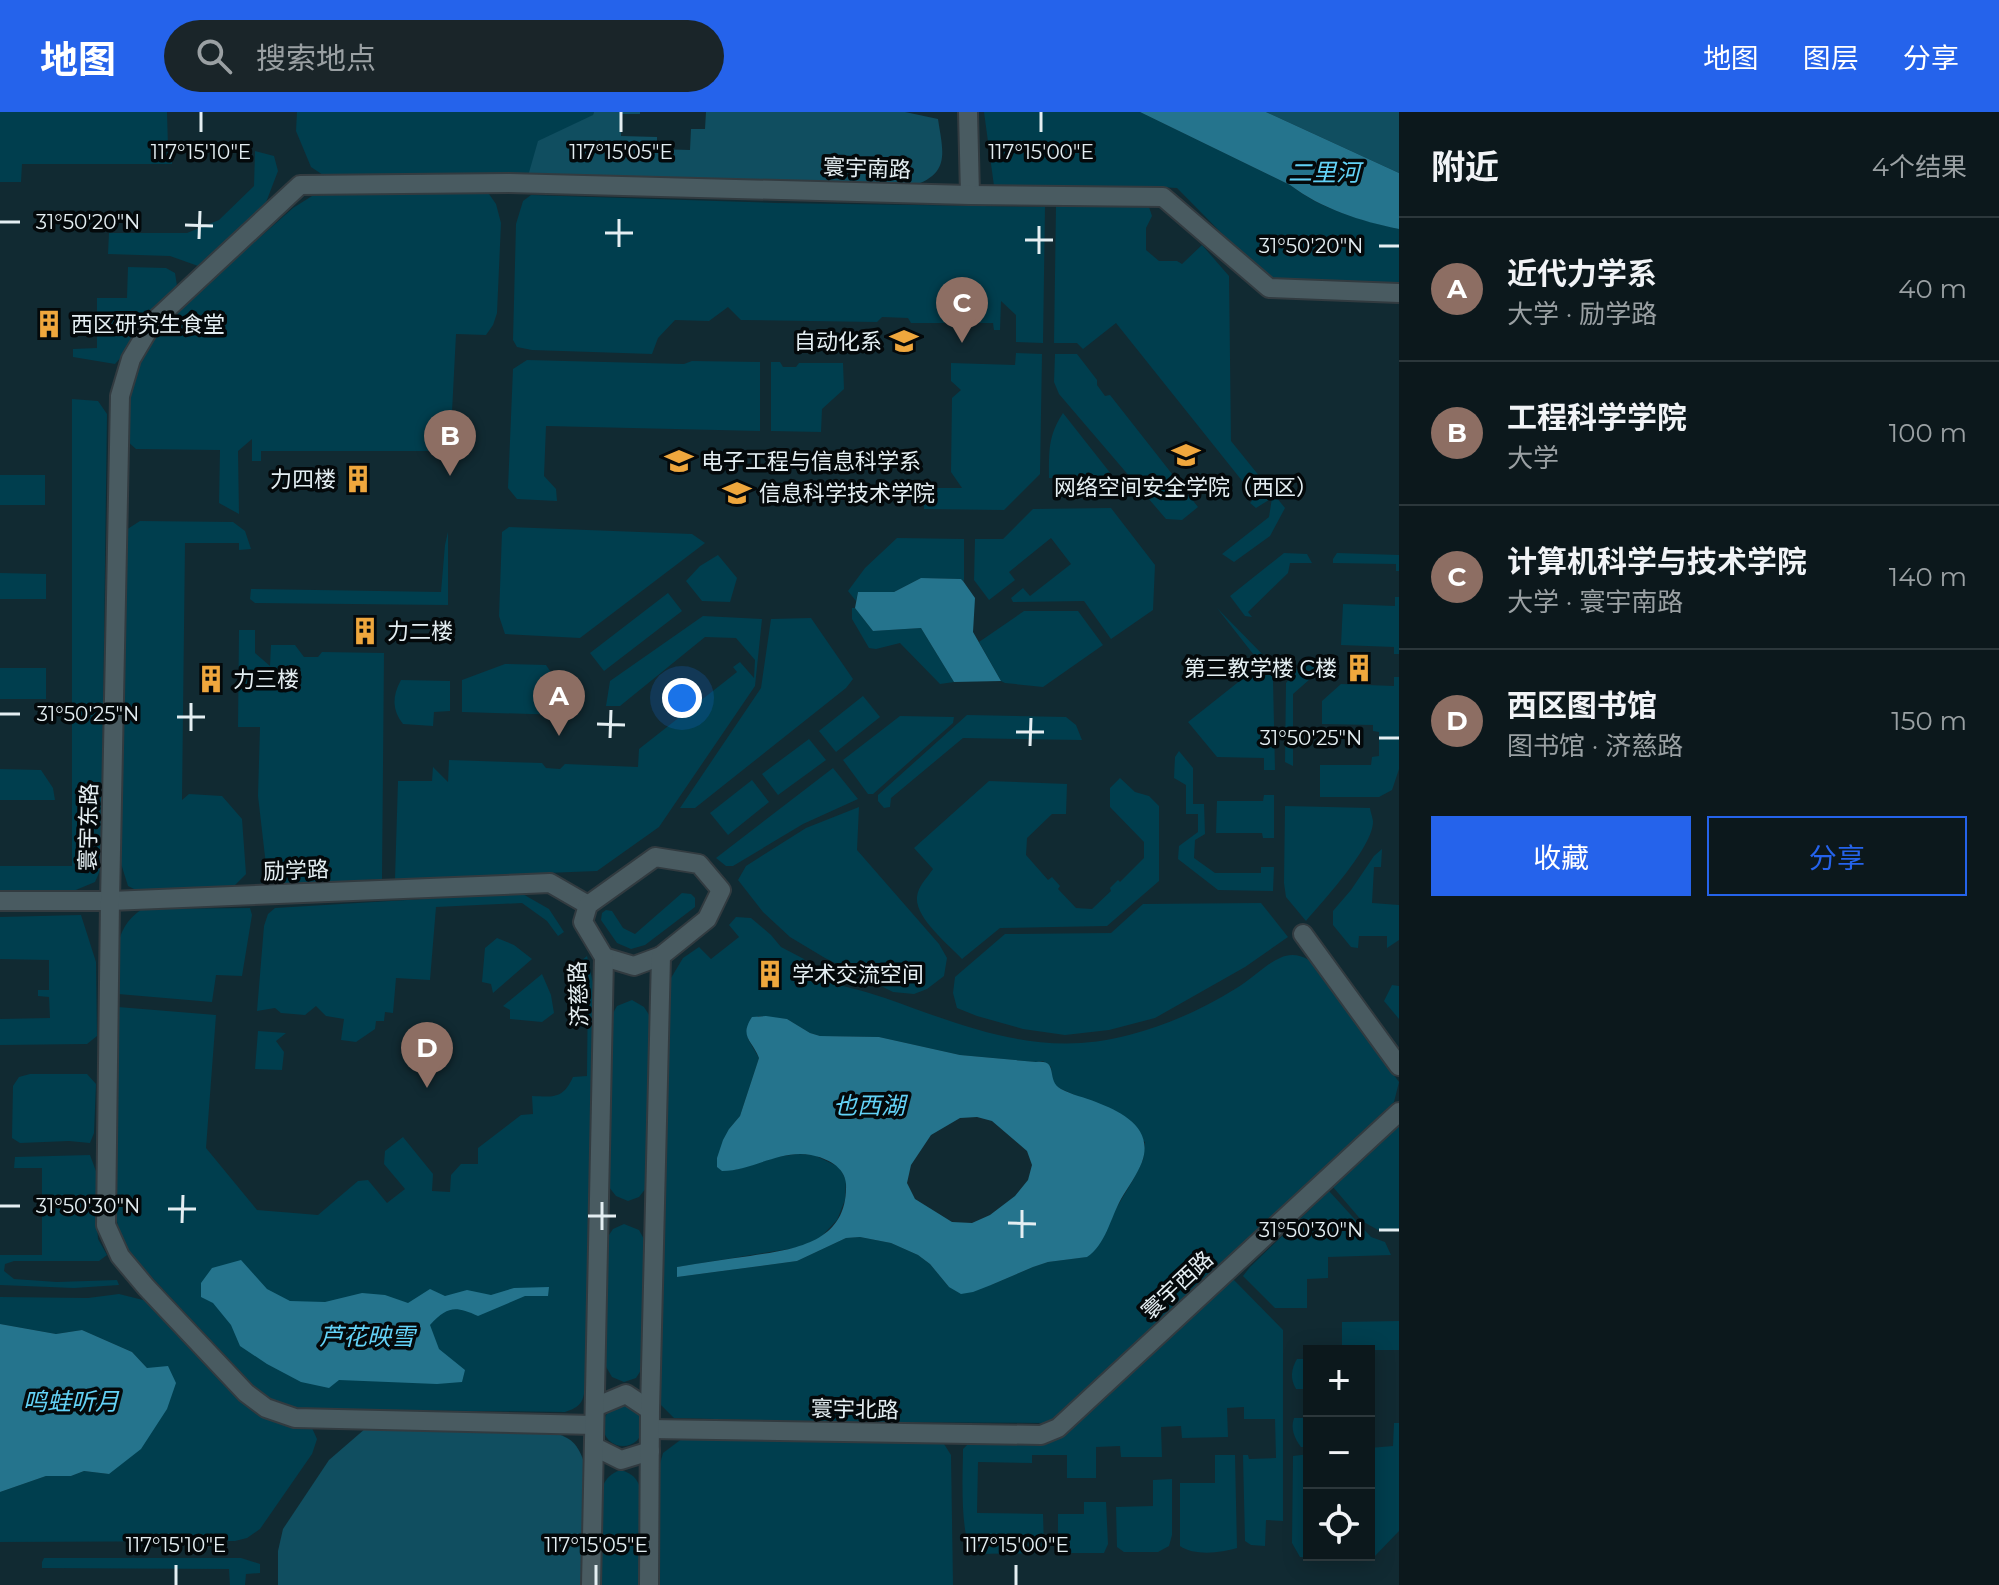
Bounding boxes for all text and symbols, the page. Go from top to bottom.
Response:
search box [164,20,724,92]
icon: search [192,34,236,78]
text: 地图 [40,36,116,83]
text: 搜索地点 [256,40,376,77]
text: 地图 [1703,41,1759,75]
text: 图层 [1803,41,1859,75]
text: 分享 [1903,41,1959,75]
text: 117°15'10"E [151,140,251,164]
text: 117°15'05"E [569,140,673,164]
text: 117°15'00"E [988,140,1094,164]
text: 附近 [1431,146,1499,188]
text: 4个结果 [1872,151,1967,183]
street label: 寰宇南路 [823,153,911,184]
water label: 二里河 [1288,158,1364,187]
text: 31°50'20"N [36,210,140,234]
text: 31°50'20"N [1259,234,1363,258]
text: 近代力学系 [1507,255,1657,292]
text: A [1447,273,1467,305]
text: 40 m [1898,273,1967,305]
pin: C [936,277,988,343]
text: 大学 · 励学路 [1507,298,1657,330]
building icon: 西区研究生食堂 [34,309,64,339]
place label: 西区研究生食堂 [71,311,225,338]
school or university icon: 自动化系 [889,326,919,356]
place label: 自动化系 [794,328,882,355]
text: 工程科学学院 [1507,399,1687,436]
pin: B [424,410,476,476]
text: B [1447,417,1467,449]
text: 100 m [1889,417,1967,449]
school or university icon: 网络空间安全学院（西区） [1171,440,1201,470]
text: 大学 [1507,442,1559,474]
school or university icon: 电子工程与信息科学系 [664,446,694,476]
place label: 电子工程与信息科学系 [701,448,921,475]
building icon: 力四楼 [343,464,373,494]
place label: 力四楼 [270,466,336,493]
place label: 网络空间安全学院（西区） [1054,474,1318,501]
school or university icon: 信息科学技术学院 [722,478,752,508]
place label: 信息科学技术学院 [759,480,935,507]
text: 计算机科学与技术学院 [1507,543,1807,580]
text: C [1448,561,1466,593]
text: 140 m [1889,561,1967,593]
text: 大学 · 寰宇南路 [1507,586,1683,618]
building icon: 力二楼 [350,616,380,646]
place label: 力二楼 [387,618,453,645]
building icon: 第三教学楼 C楼 [1344,653,1374,683]
place label: 第三教学楼 C楼 [1184,655,1337,682]
building icon: 力三楼 [196,664,226,694]
place label: 力三楼 [233,666,299,693]
pin: A [533,670,585,736]
your location [662,678,702,718]
text: 西区图书馆 [1507,687,1657,724]
text: 31°50'25"N [37,702,139,726]
text: D [1446,705,1468,737]
text: 150 m [1891,705,1967,737]
text: 31°50'25"N [1260,726,1362,750]
text: 图书馆 · 济慈路 [1507,730,1683,762]
street label: 寰宇东路 [74,783,103,871]
button: 收藏 [1431,816,1691,896]
button: 分享 [1707,816,1967,896]
street label: 励学路 [263,856,329,885]
building icon: 学术交流空间 [755,959,785,989]
street label: 济慈路 [564,961,593,1027]
place label: 学术交流空间 [792,961,924,988]
pin: D [401,1022,453,1088]
water label: 也西湖 [833,1091,909,1120]
text: 31°50'30"N [36,1194,140,1218]
text: 31°50'30"N [1259,1218,1363,1242]
street label: 寰宇西路 [1136,1245,1219,1325]
water label: 芦花映雪 [319,1322,418,1351]
map controls [1303,1345,1375,1561]
button: + [1303,1345,1375,1417]
water label: 鸣蛙听月 [23,1387,120,1416]
street label: 寰宇北路 [811,1395,899,1424]
button: − [1303,1417,1375,1489]
button: locate [1303,1489,1375,1561]
text: 117°15'10"E [126,1533,226,1557]
text: 117°15'05"E [544,1533,648,1557]
text: 117°15'00"E [963,1533,1069,1557]

